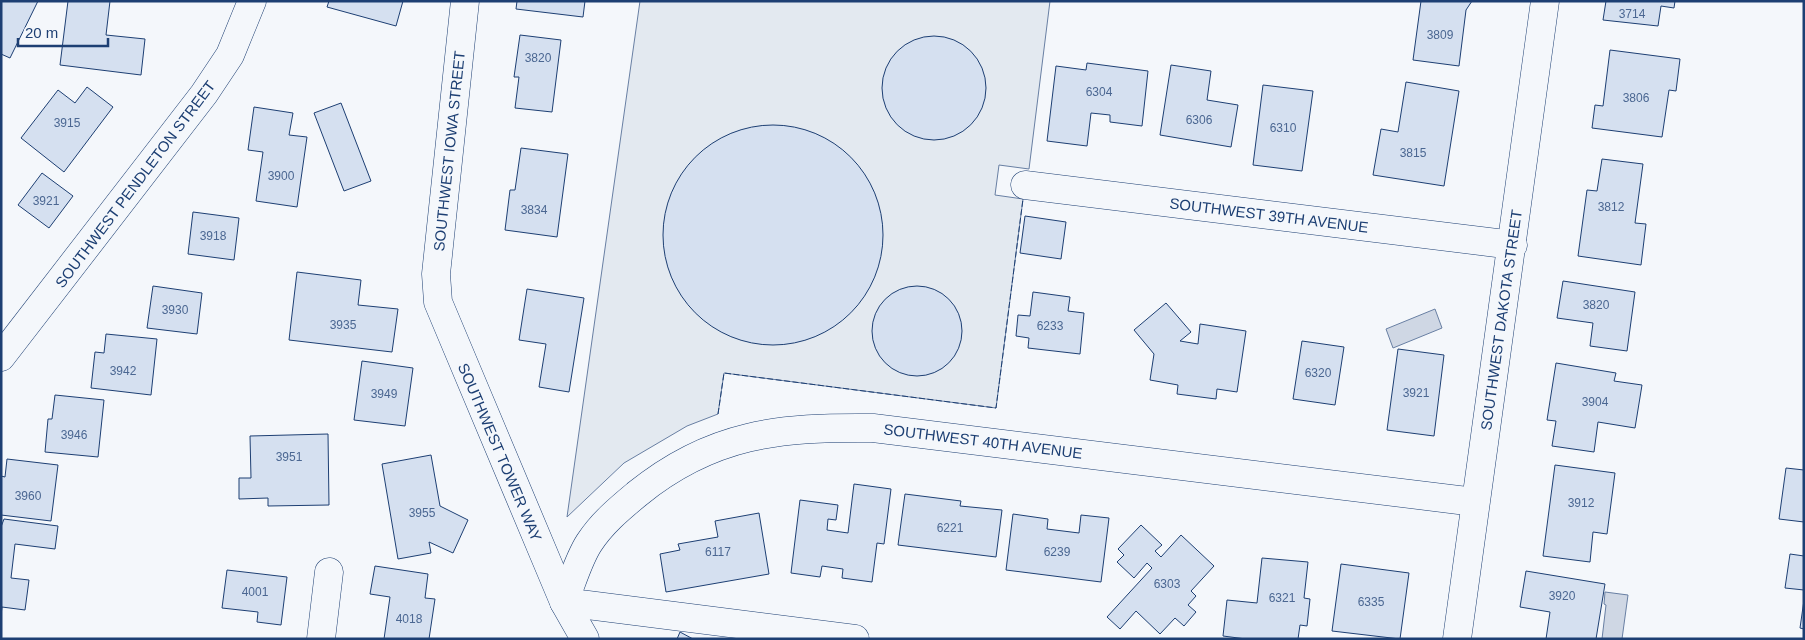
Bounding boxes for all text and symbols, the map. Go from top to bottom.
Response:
house number: 3714 [1619,7,1646,21]
scale bar [18,15,108,47]
text: 20 m [25,24,58,41]
house number: 3809 [1427,28,1454,42]
street label: SOUTHWEST IOWA STREET [430,50,468,252]
house number: 3820 [525,51,552,65]
street label: SOUTHWEST PENDLETON STREET [52,77,218,291]
house number: 6304 [1086,85,1113,99]
house number: 3806 [1623,91,1650,105]
house number: 6306 [1186,113,1213,127]
house number: 3915 [54,116,81,130]
house number: 6310 [1270,121,1297,135]
house number: 3815 [1400,146,1427,160]
house number: 3900 [268,169,295,183]
house number: 3921 [33,194,60,208]
street label: SOUTHWEST 39TH AVENUE [1169,194,1369,236]
house number: 3812 [1598,200,1625,214]
house number: 3834 [521,203,548,217]
street label: SOUTHWEST DAKOTA STREET [1477,208,1525,432]
house number: 3918 [200,229,227,243]
house number: 3820 [1583,298,1610,312]
house number: 3930 [162,303,189,317]
house number: 3935 [330,318,357,332]
house number: 6233 [1037,319,1064,333]
street label: SOUTHWEST TOWER WAY [455,360,545,544]
house number: 3942 [110,364,137,378]
house number: 6320 [1305,366,1332,380]
house number: 3921 [1403,386,1430,400]
house number: 3949 [371,387,398,401]
house number: 3904 [1582,395,1609,409]
street label: SOUTHWEST 40TH AVENUE [883,420,1083,462]
house number: 3946 [61,428,88,442]
house number: 3951 [276,450,303,464]
house number: 3960 [15,489,42,503]
house number: 3912 [1568,496,1595,510]
house number: 3955 [409,506,436,520]
house number: 6221 [937,521,964,535]
house number: 6117 [705,545,731,559]
house number: 6239 [1044,545,1071,559]
house number: 6303 [1154,577,1181,591]
house number: 4001 [242,585,269,599]
house number: 3920 [1549,589,1576,603]
house number: 6321 [1269,591,1296,605]
house number: 6335 [1358,595,1385,609]
house number: 4018 [396,612,423,626]

